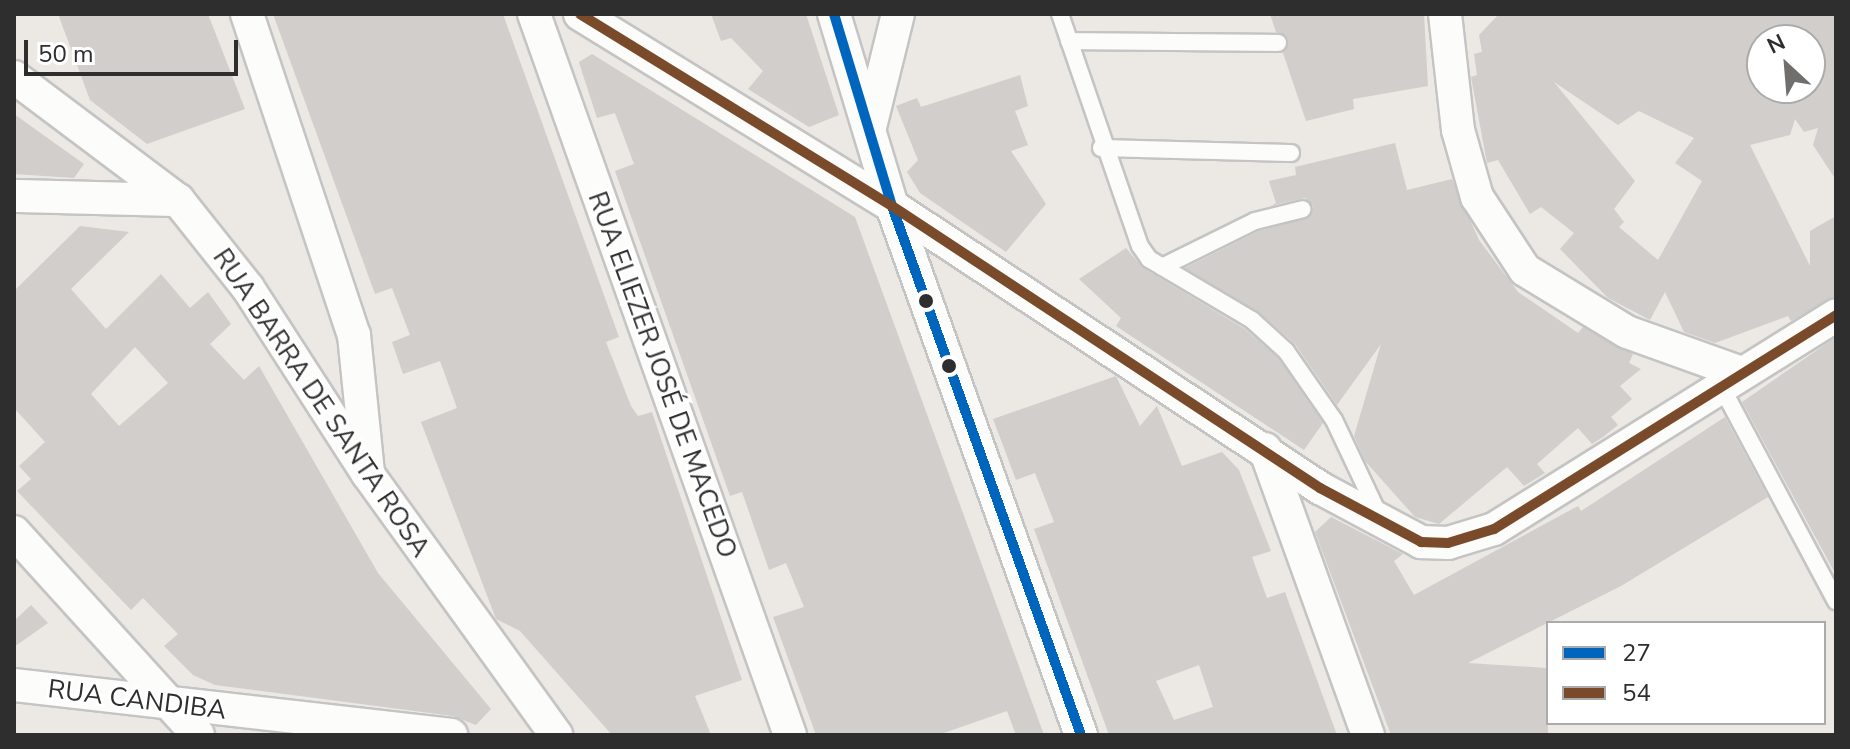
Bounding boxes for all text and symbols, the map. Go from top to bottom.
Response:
scale bar [28,24,242,74]
north arrow [1746,24,1826,104]
text: N [1762,27,1790,61]
text: 50 m [38,38,94,70]
street label: RUA ELIEZER JOSÉ DE MACEDO [581,188,743,562]
street label: RUA BARRA DE SANTA ROSA [206,243,436,563]
unlabelled marker [918,293,934,309]
unlabelled marker [941,358,957,374]
legend [1546,621,1826,725]
text: 27 [1622,637,1651,669]
street label: RUA CANDIBA [46,674,228,726]
text: 54 [1622,677,1651,709]

